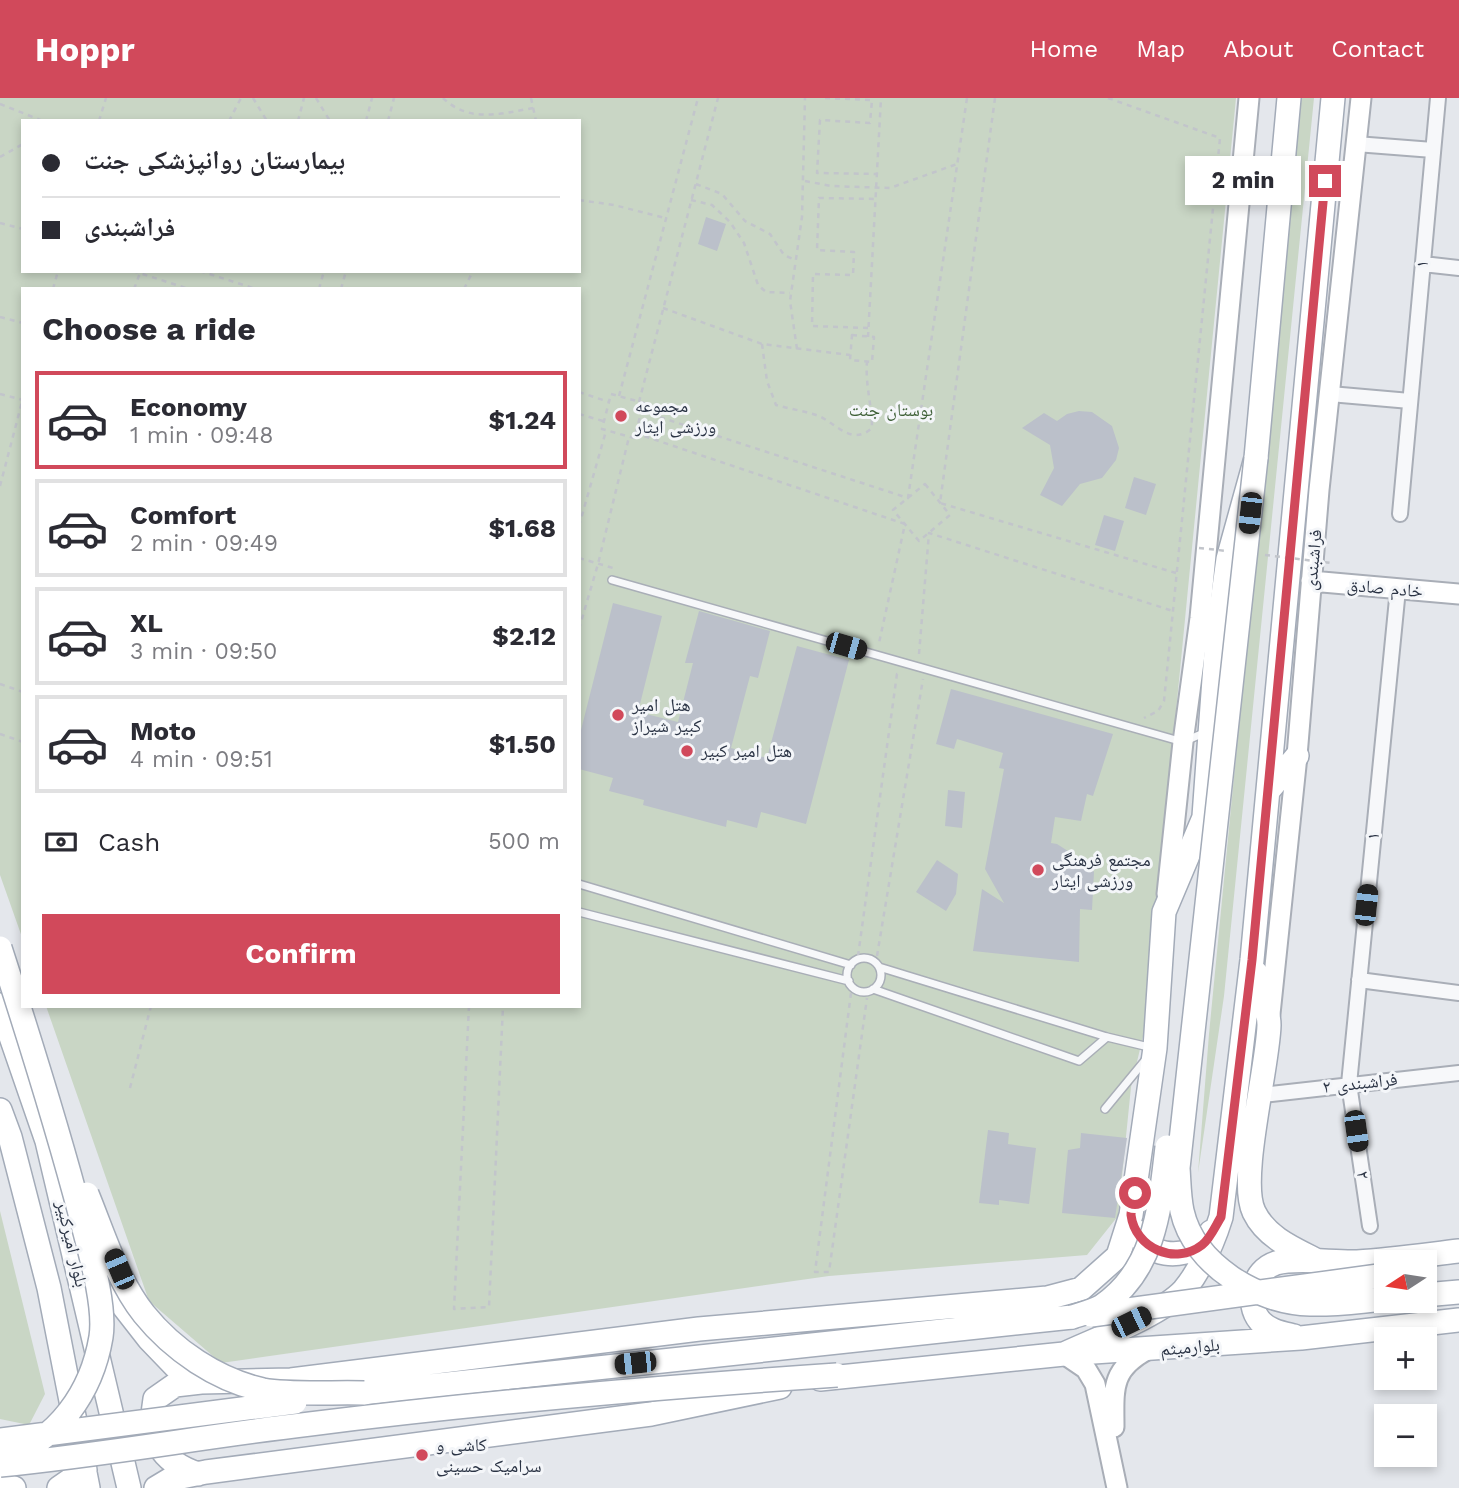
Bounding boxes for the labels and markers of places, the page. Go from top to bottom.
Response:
place label: مجموعه ورزشی ایثار [634,395,716,438]
marker: مجموعه ورزشی ایثار [613,408,629,424]
place label: هتل امیر کبیر شیراز [631,694,702,737]
marker: هتل امیر کبیر شیراز [610,707,626,723]
place label: هتل امیر کبیر [700,740,792,762]
marker: هتل امیر کبیر [679,743,695,759]
place label: مجتمع فرهنگی ورزشی ایثار [1051,849,1151,892]
marker: مجتمع فرهنگی ورزشی ایثار [1030,862,1046,878]
place label: کاشی و سرامیک حسینی [436,1434,542,1477]
marker: کاشی و سرامیک حسینی [414,1447,430,1463]

